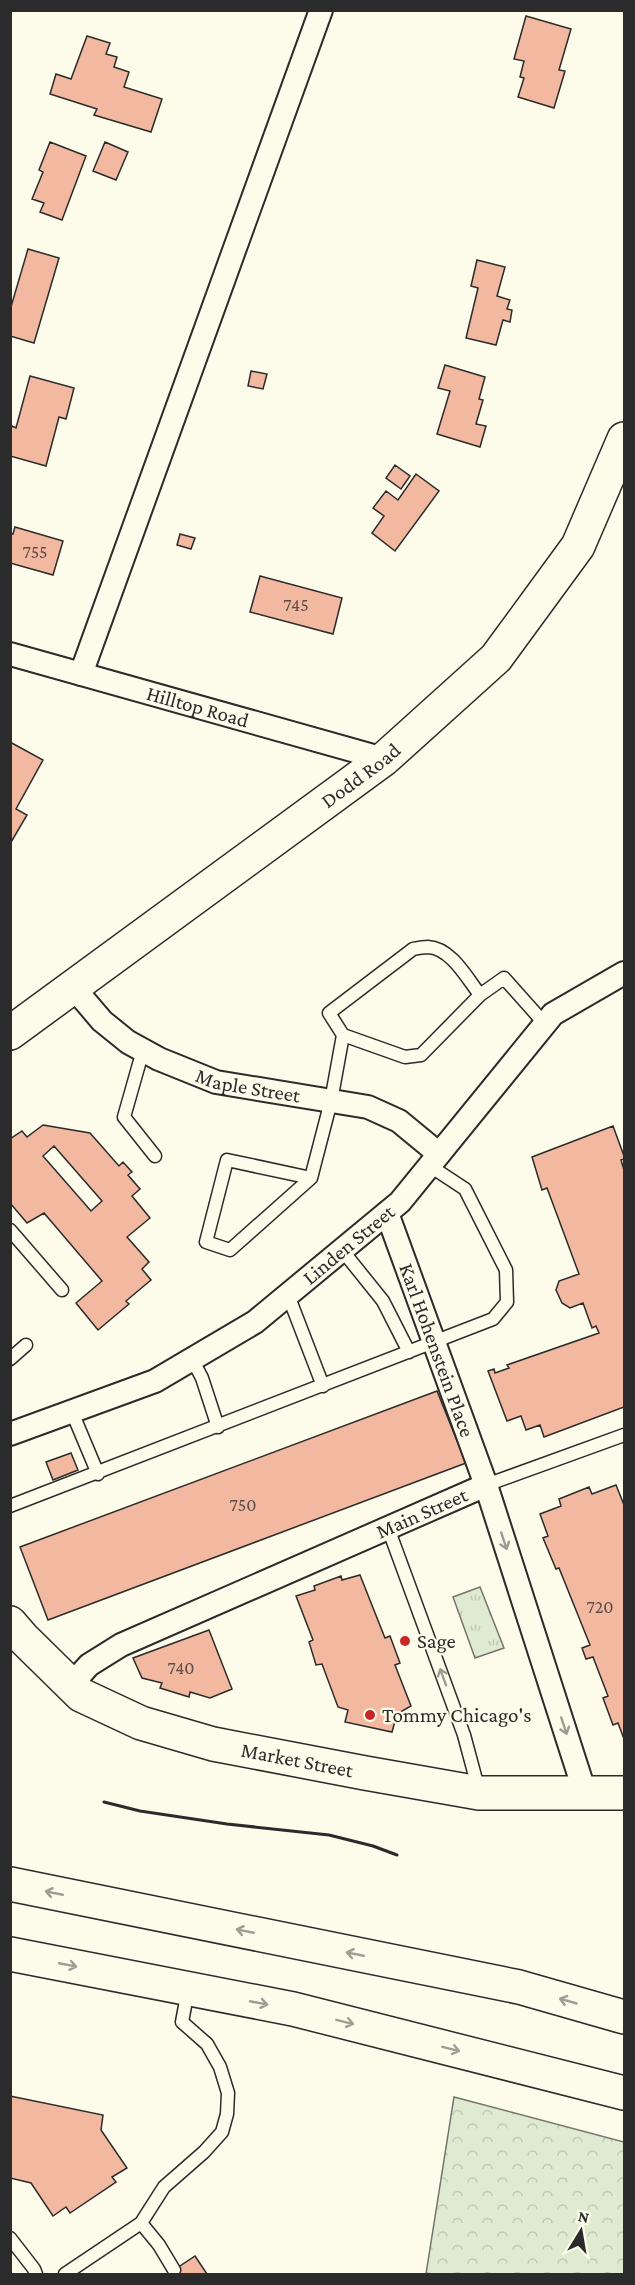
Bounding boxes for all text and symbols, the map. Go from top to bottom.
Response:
house number: 755 [23,542,47,562]
house number: 745 [283,595,309,615]
street label: Hilltop Road [144,681,252,732]
street label: Dodd Road [316,738,405,813]
street label: Maple Street [192,1063,303,1108]
street label: Linden Street [298,1199,400,1289]
street label: Karl Hohenstein Place [394,1260,480,1440]
street label: Main Street [372,1482,472,1544]
house number: 750 [230,1495,256,1515]
one-way arrow [499,1531,510,1550]
house number: 720 [586,1597,614,1617]
place label: Sage [417,1629,456,1653]
marker: Sage [398,1634,412,1648]
house number: 740 [167,1658,195,1678]
one-way arrow [437,1668,448,1687]
place label: Tommy Chicago's [382,1703,531,1727]
marker: Tommy Chicago's [363,1708,377,1722]
one-way arrow [560,1716,571,1735]
street label: Market Street [239,1738,356,1783]
one-way arrow [44,1887,64,1898]
one-way arrow [236,1925,255,1936]
one-way arrow [346,1948,366,1959]
one-way arrow [58,1960,77,1971]
one-way arrow [559,1995,578,2006]
one-way arrow [249,1998,269,2009]
one-way arrow [336,2017,355,2029]
one-way arrow [441,2044,460,2056]
north arrow [551,2201,611,2261]
text: N [577,2207,591,2226]

